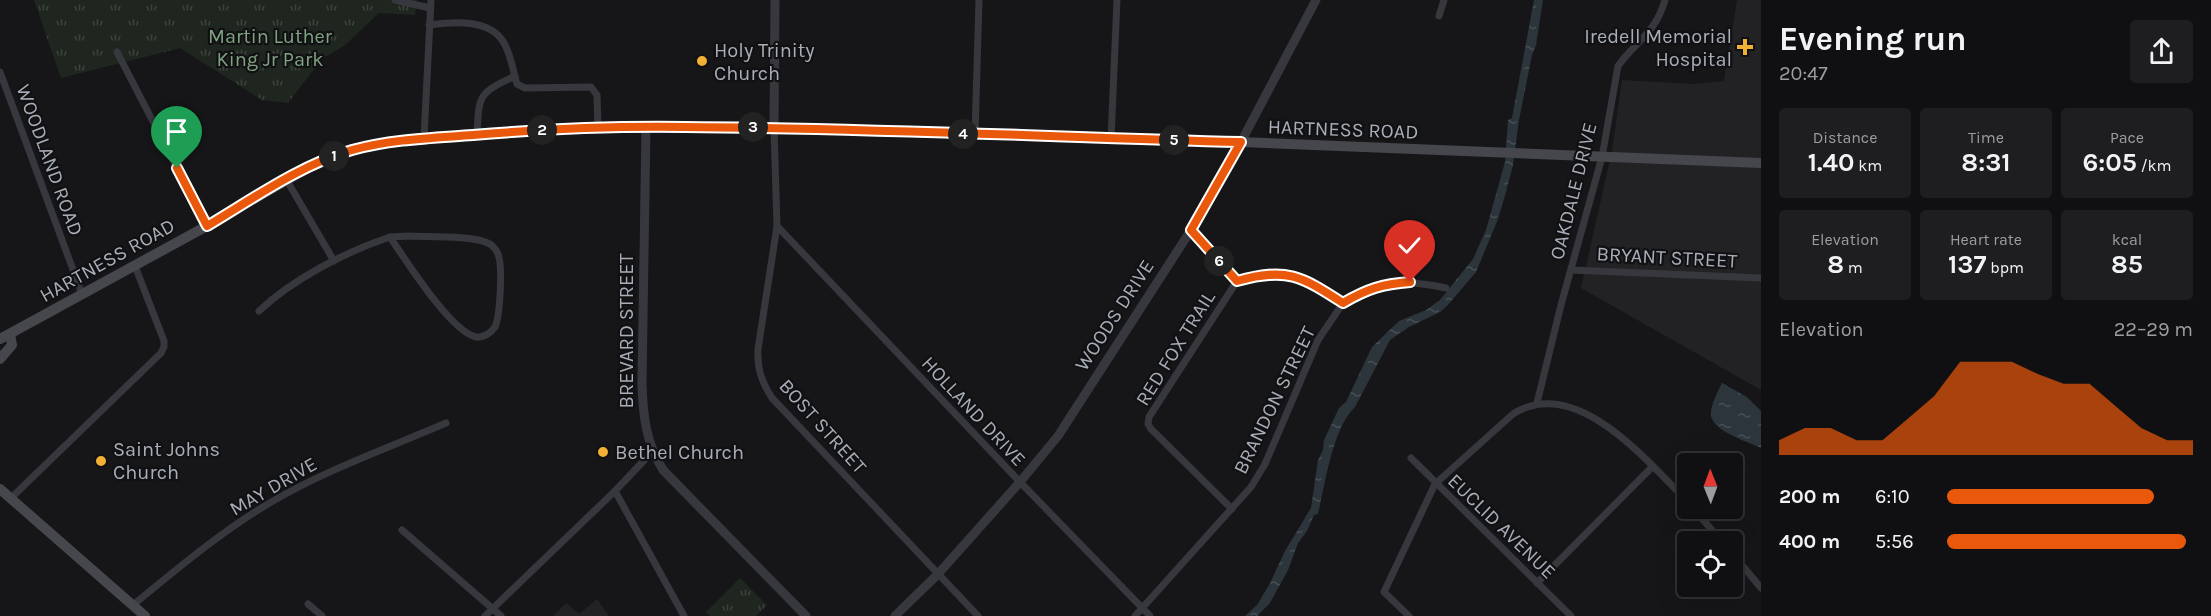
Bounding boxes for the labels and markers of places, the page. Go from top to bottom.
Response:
place label: Iredell Memorial Hospital [1584,25,1732,71]
marker: Iredell Memorial Hospital [1736,38,1754,56]
place label: Holy Trinity Church [714,39,815,85]
marker: Holy Trinity Church [695,54,709,68]
pin [151,106,202,168]
pin: 3 [738,112,768,142]
pin: 2 [527,115,557,145]
pin: 4 [948,119,978,149]
pin: 5 [1159,125,1189,155]
pin: 1 [319,141,349,171]
pin [1384,220,1435,282]
pin: 6 [1204,246,1234,276]
place label: Saint Johns Church [113,438,220,484]
place label: Bethel Church [615,441,744,464]
marker: Bethel Church [596,445,610,459]
marker: Saint Johns Church [94,454,108,468]

